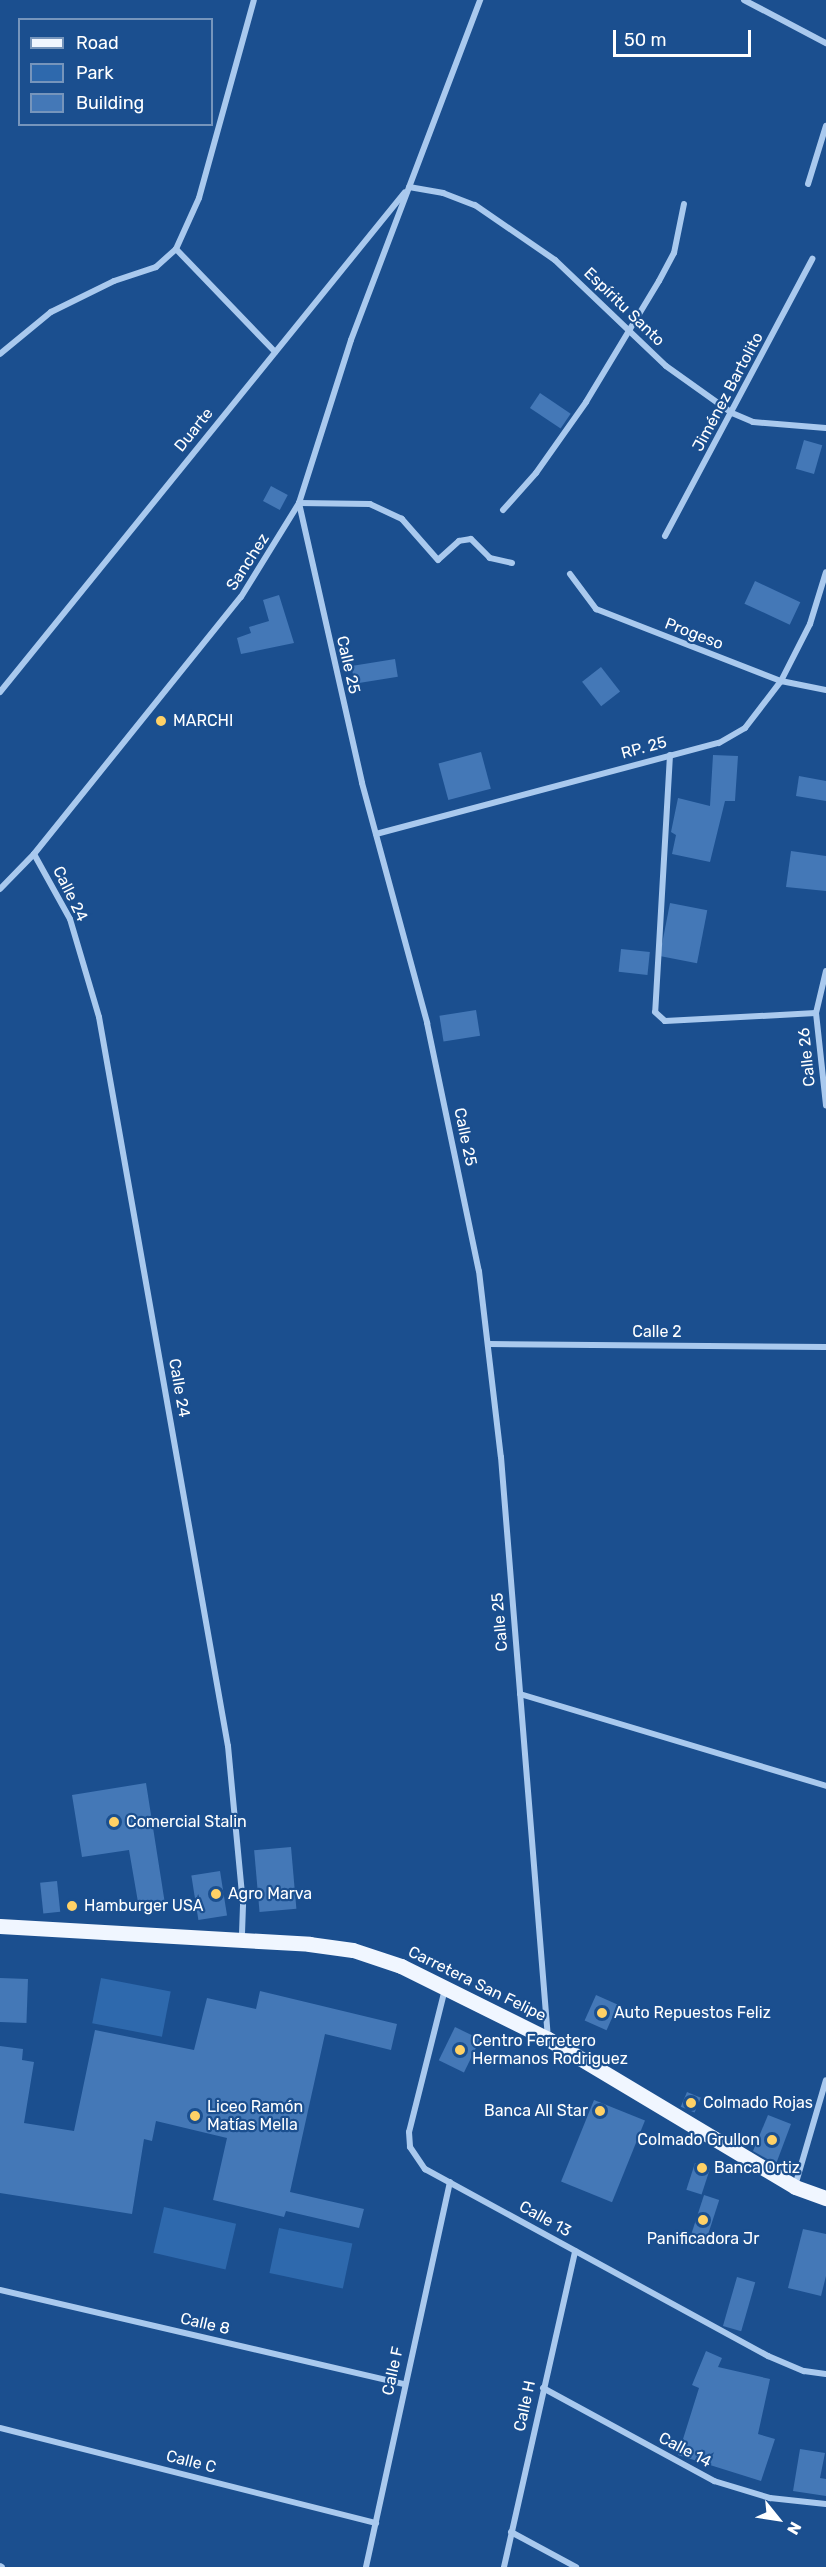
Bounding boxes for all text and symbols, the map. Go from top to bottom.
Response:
legend [18,18,213,126]
scale bar [616,18,754,56]
text: 50 m [624,29,667,51]
text: Road [76,32,119,54]
text: Park [76,62,113,84]
text: Building [76,92,144,114]
street label: Espíritu Santo [580,264,668,350]
street label: Jiménez Bartolito [689,329,767,455]
street label: Duarte [171,404,217,456]
street label: Sanchez [222,530,274,594]
street label: Progeso [662,614,726,654]
street label: Calle 25 [332,634,364,696]
place label: MARCHI [173,711,233,731]
marker: MARCHI [154,714,168,728]
street label: RP. 25 [619,733,669,763]
street label: Calle 24 [48,863,92,925]
street label: Calle 26 [794,1027,820,1087]
street label: Calle 25 [449,1106,481,1168]
street label: Calle 2 [632,1322,682,1342]
street label: Calle 24 [164,1357,194,1419]
street label: Calle 25 [488,1592,512,1652]
place label: Comercial Stalin [126,1812,247,1832]
marker: Comercial Stalin [107,1815,121,1829]
place label: Agro Marva [228,1884,312,1904]
marker: Agro Marva [209,1887,223,1901]
place label: Hamburger USA [84,1896,204,1916]
marker: Hamburger USA [65,1899,79,1913]
street label: Carretera San Felipe [405,1942,549,2026]
place label: Auto Repuestos Feliz [614,2003,771,2023]
marker: Auto Repuestos Feliz [595,2006,609,2020]
place label: Centro Ferretero Hermanos Rodriguez [472,2031,628,2069]
marker: Centro Ferretero Hermanos Rodriguez [453,2043,467,2057]
place label: Colmado Rojas [703,2093,813,2113]
marker: Colmado Rojas [684,2096,698,2110]
place label: Liceo Ramón Matías Mella [207,2097,303,2135]
place label: Banca All Star [484,2101,588,2121]
marker: Banca All Star [593,2104,607,2118]
marker: Liceo Ramón Matías Mella [188,2109,202,2123]
place label: Colmado Grullon [637,2130,760,2150]
marker: Colmado Grullon [765,2133,779,2147]
place label: Banca Ortiz [714,2158,800,2178]
marker: Banca Ortiz [695,2161,709,2175]
street label: Calle 13 [516,2197,574,2241]
marker: Panificadora Jr [696,2213,710,2227]
place label: Panificadora Jr [647,2229,759,2249]
street label: Calle 8 [178,2309,232,2339]
street label: Calle F [378,2345,408,2397]
street label: Calle H [510,2379,540,2433]
street label: Calle 14 [655,2428,715,2472]
street label: Calle C [164,2447,218,2477]
north arrow [748,2489,808,2549]
text: N [783,2519,805,2538]

